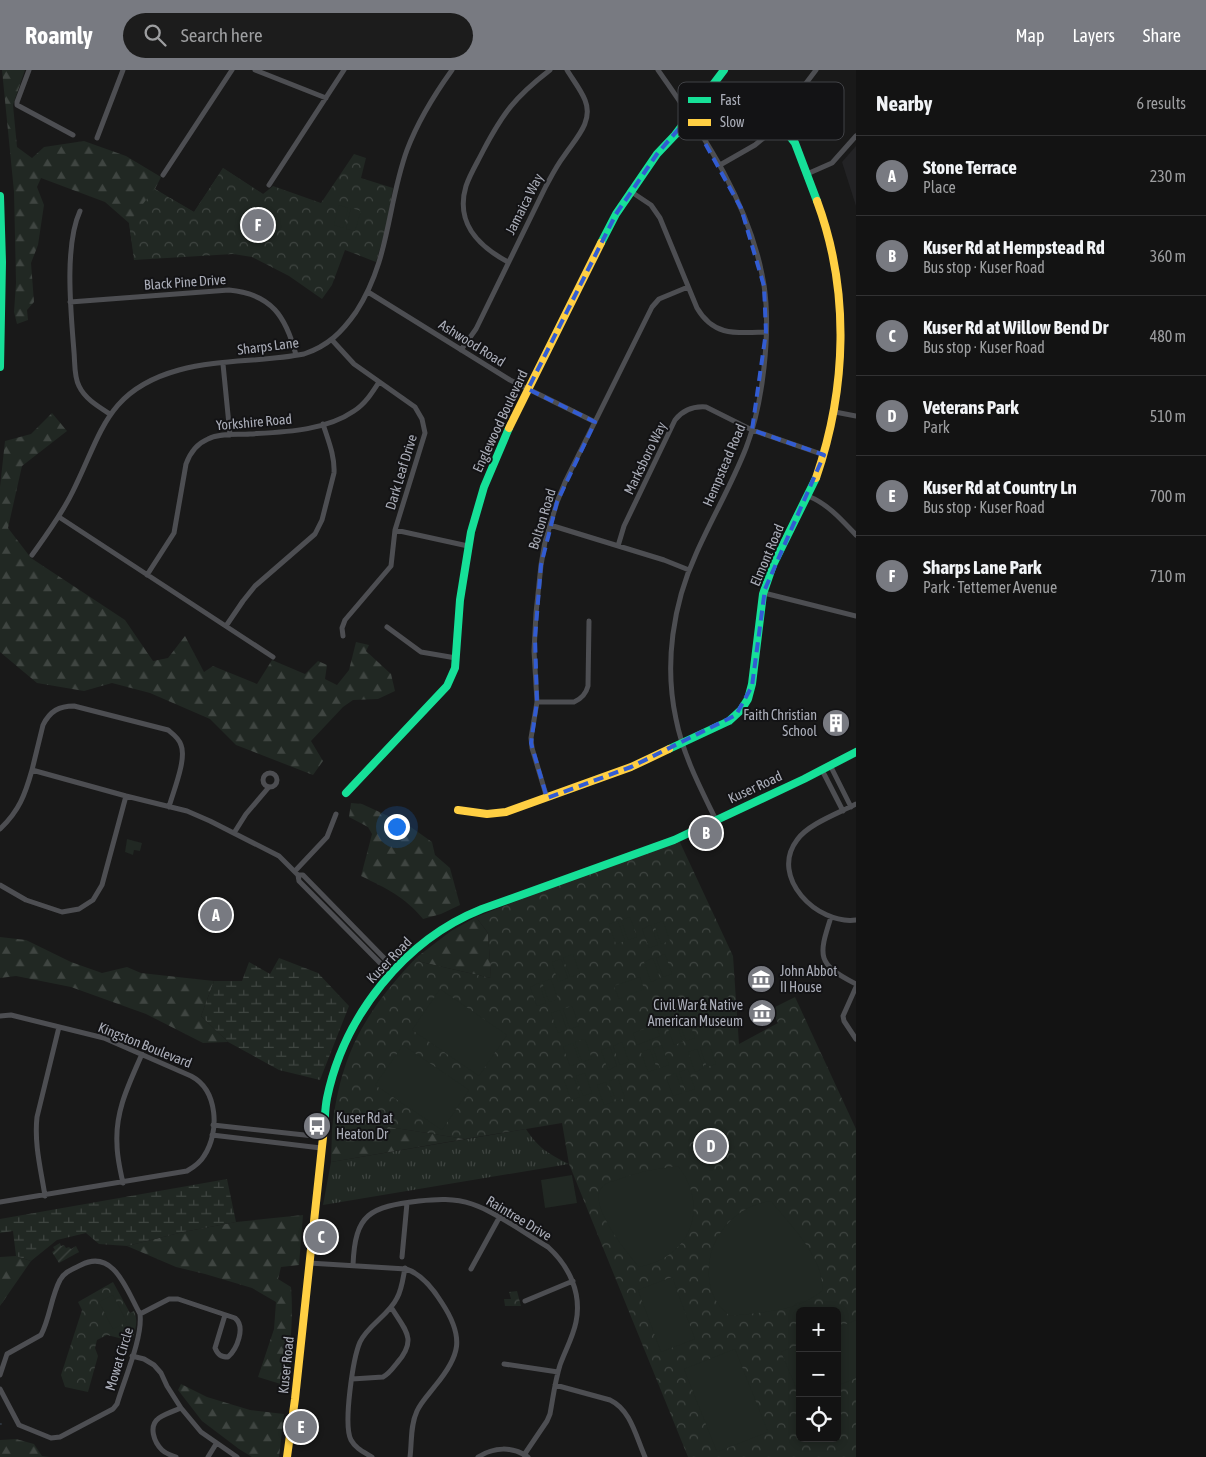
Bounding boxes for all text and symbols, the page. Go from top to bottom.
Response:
search box [123,13,473,58]
icon: search [141,21,169,49]
text: Roamly [25,22,93,49]
text: Search here [181,24,263,46]
text: Map [1015,25,1044,46]
text: Layers [1072,25,1115,46]
text: Share [1143,25,1181,46]
legend [678,82,844,140]
text: Nearby [876,91,932,115]
text: Fast [720,92,741,108]
text: 6 results [1136,94,1186,112]
text: Slow [720,114,745,130]
text: Stone Terrace [923,156,1017,178]
text: A [888,167,896,185]
text: 230 m [1150,167,1186,185]
street label: Jamaica Way [502,171,546,237]
text: Place [923,178,956,196]
pin: F [242,206,274,244]
text: Kuser Rd at Hempstead Rd [923,236,1105,258]
text: B [888,247,896,265]
text: 360 m [1150,247,1186,265]
text: Bus stop · Kuser Road [923,258,1045,276]
street label: Black Pine Drive [143,271,227,293]
street label: Ashwood Road [436,316,508,370]
text: Kuser Rd at Willow Bend Dr [923,316,1108,338]
text: C [888,327,896,345]
text: 480 m [1150,327,1186,345]
street label: Sharps Lane [236,334,300,358]
text: Bus stop · Kuser Road [923,338,1045,356]
street label: Englewood Boulevard [469,367,531,475]
text: Veterans Park [923,396,1019,418]
text: D [888,407,896,425]
text: 510 m [1150,407,1186,425]
street label: Yorkshire Road [215,411,293,433]
text: Park [923,418,950,436]
street label: Marksboro Way [620,419,670,497]
street label: Hempstead Road [699,421,749,509]
street label: Dark Leaf Drive [382,432,420,512]
text: Kuser Rd at Country Ln [923,476,1077,498]
street label: Bolton Road [525,487,559,551]
text: E [889,487,895,505]
text: 700 m [1150,487,1186,505]
text: Bus stop · Kuser Road [923,498,1045,516]
street label: Elmont Road [747,522,787,588]
text: Sharps Lane Park [923,556,1041,578]
text: F [889,567,895,585]
text: 710 m [1150,567,1186,585]
text: Park · Tettemer Avenue [923,578,1057,596]
place label: Faith Christian School [743,707,817,739]
building icon: Faith Christian School [821,708,851,738]
street label: Kuser Road [726,768,784,806]
your location [384,814,410,840]
pin: B [690,814,722,852]
pin: A [200,896,232,934]
street label: Kuser Road [363,934,415,986]
place label: John Abbot II House [780,963,837,995]
museum icon: John Abbot II House [746,964,776,994]
place label: Civil War & Native American Museum [648,997,743,1029]
museum icon: Civil War & Native American Museum [747,998,777,1028]
street label: Kingston Boulevard [96,1019,194,1071]
place label: Kuser Rd at Heaton Dr [336,1110,393,1142]
bus stop icon: Kuser Rd at Heaton Dr [302,1111,332,1141]
pin: D [695,1127,727,1165]
street label: Raintree Drive [483,1192,555,1244]
pin: C [305,1218,337,1256]
map controls [796,1307,841,1442]
button: + [796,1307,841,1352]
street label: Mowat Circle [102,1325,136,1393]
street label: Kuser Road [275,1336,297,1394]
button: − [796,1352,841,1397]
button: locate [796,1397,841,1442]
pin: E [285,1408,317,1446]

